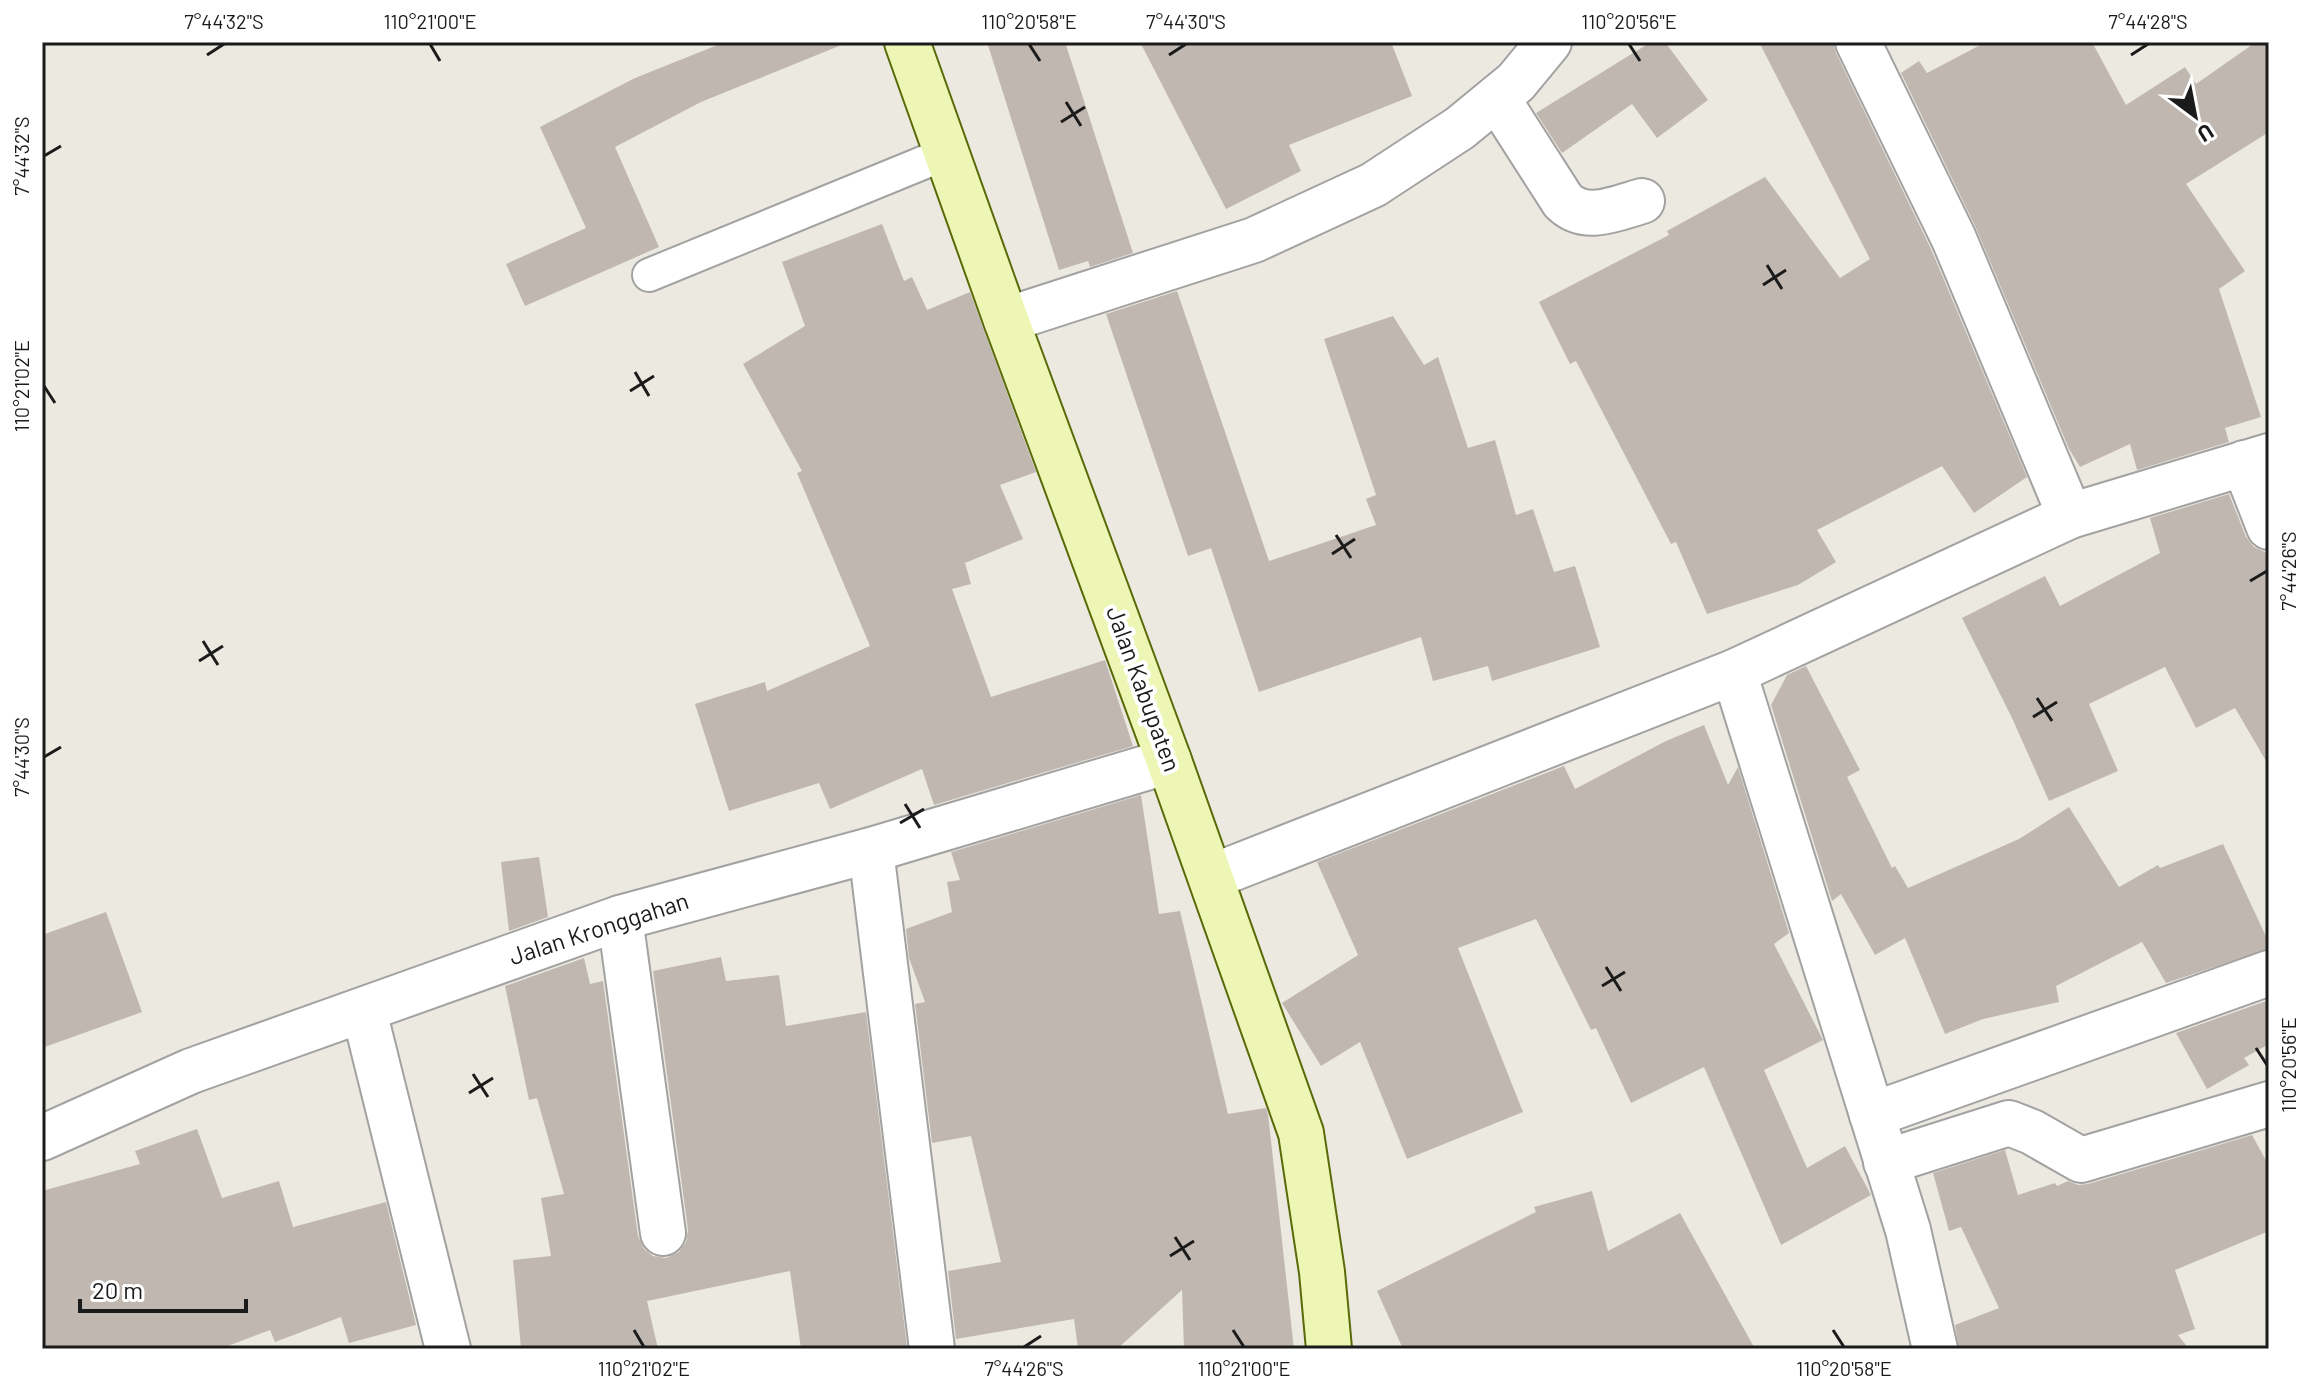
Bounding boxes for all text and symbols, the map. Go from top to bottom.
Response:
text: 7°44'32"S [184,9,264,33]
text: 110°21'00"E [383,9,477,33]
text: 110°20'58"E [981,9,1077,33]
text: 7°44'30"S [1146,9,1226,33]
text: 110°20'56"E [1581,9,1677,33]
text: 7°44'28"S [2108,9,2188,33]
north arrow [2155,76,2235,156]
text: 7°44'32"S [9,116,33,196]
text: U [2193,119,2219,149]
text: 110°21'02"E [9,340,33,432]
text: 7°44'26"S [2276,531,2300,611]
street label: Jalan Kabupaten [1101,602,1188,775]
text: 7°44'30"S [9,717,33,797]
street label: Jalan Kronggahan [505,885,692,970]
text: 110°20'56"E [2276,1017,2300,1113]
scale bar [80,1263,246,1313]
text: 20 m [92,1275,143,1304]
text: 110°21'02"E [598,1356,690,1380]
text: 7°44'26"S [984,1356,1064,1380]
text: 110°21'00"E [1197,1356,1291,1380]
text: 110°20'58"E [1796,1356,1892,1380]

